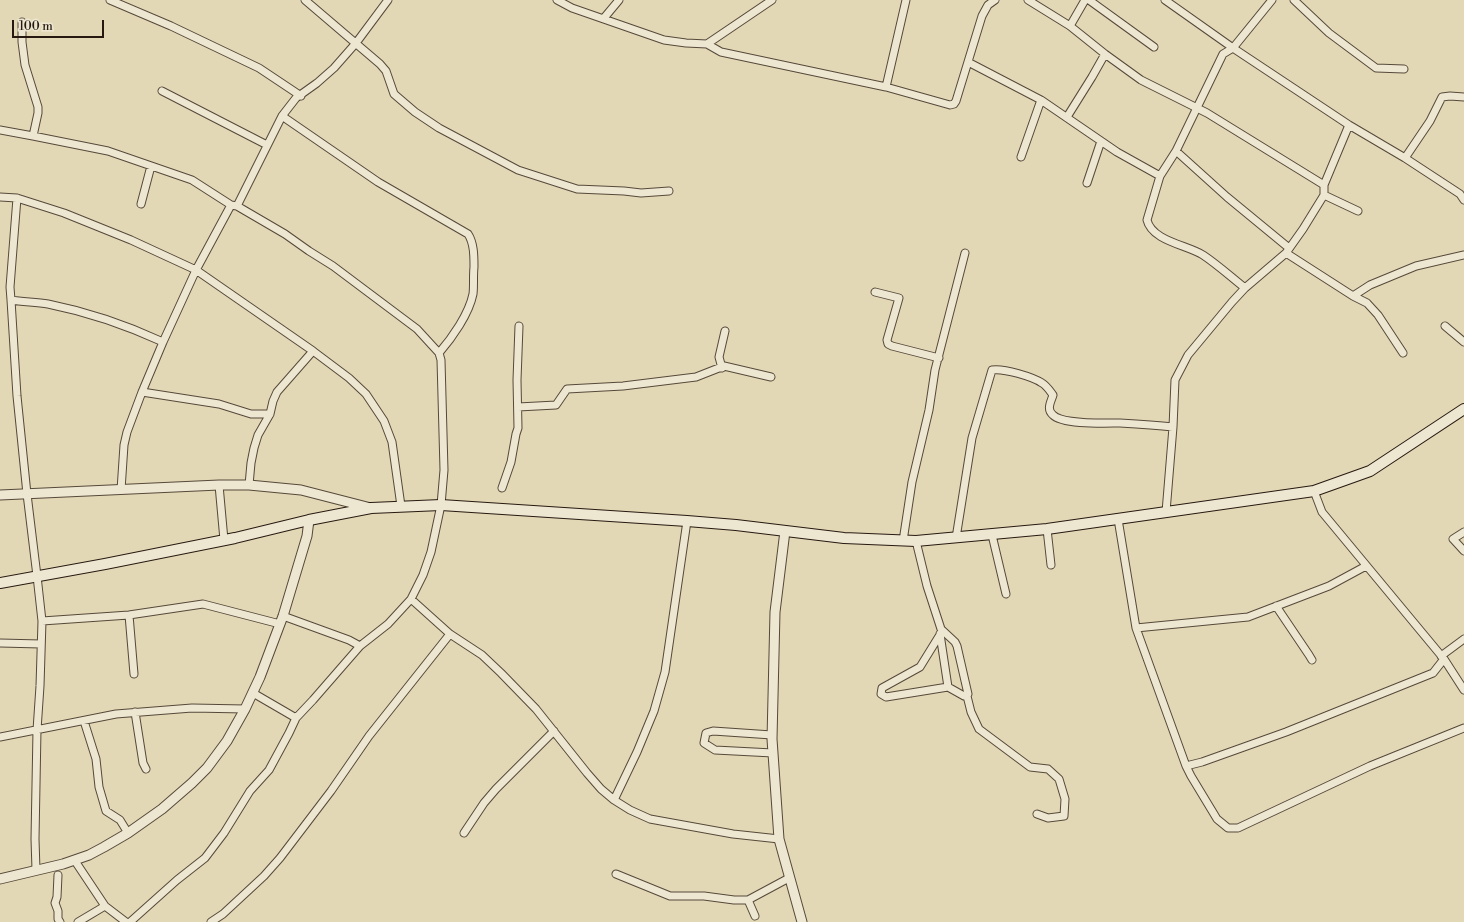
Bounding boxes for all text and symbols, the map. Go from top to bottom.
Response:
scale bar [14,12,106,38]
text: 100 m [19,19,53,34]

